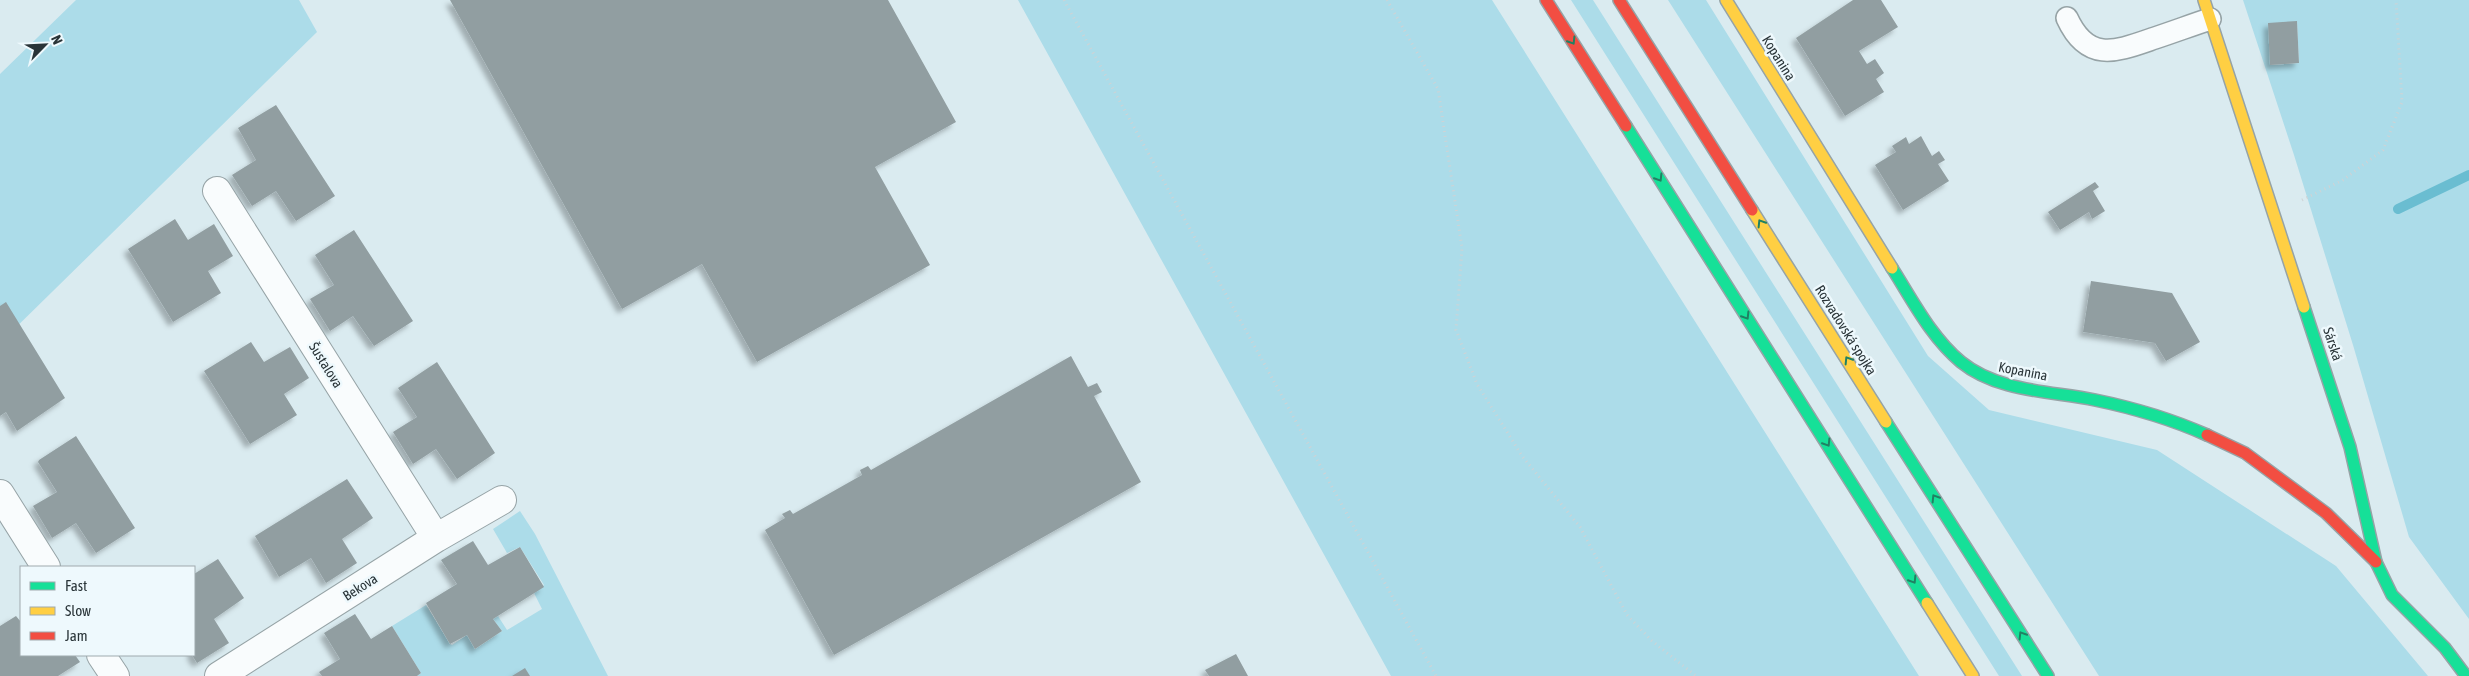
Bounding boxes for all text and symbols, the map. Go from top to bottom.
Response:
north arrow [20,20,70,70]
text: N [48,33,66,47]
street label: Kopanina [1759,33,1799,83]
one-way arrow [1566,36,1575,45]
one-way arrow [1653,173,1662,182]
one-way arrow [1757,220,1767,229]
street label: Rozvadovská spojka [1812,282,1880,378]
one-way arrow [1740,310,1749,319]
street label: Sárská [2320,325,2346,363]
street label: Šustalova [306,339,346,391]
one-way arrow [1844,357,1854,366]
street label: Kopanina [1997,358,2049,384]
one-way arrow [1820,437,1830,446]
one-way arrow [1932,494,1941,503]
legend [20,566,195,656]
street label: Bekova [340,570,380,604]
one-way arrow [1907,575,1916,584]
text: Fast [65,577,87,594]
text: Slow [65,602,91,619]
text: Jam [65,627,88,644]
one-way arrow [2019,631,2028,640]

